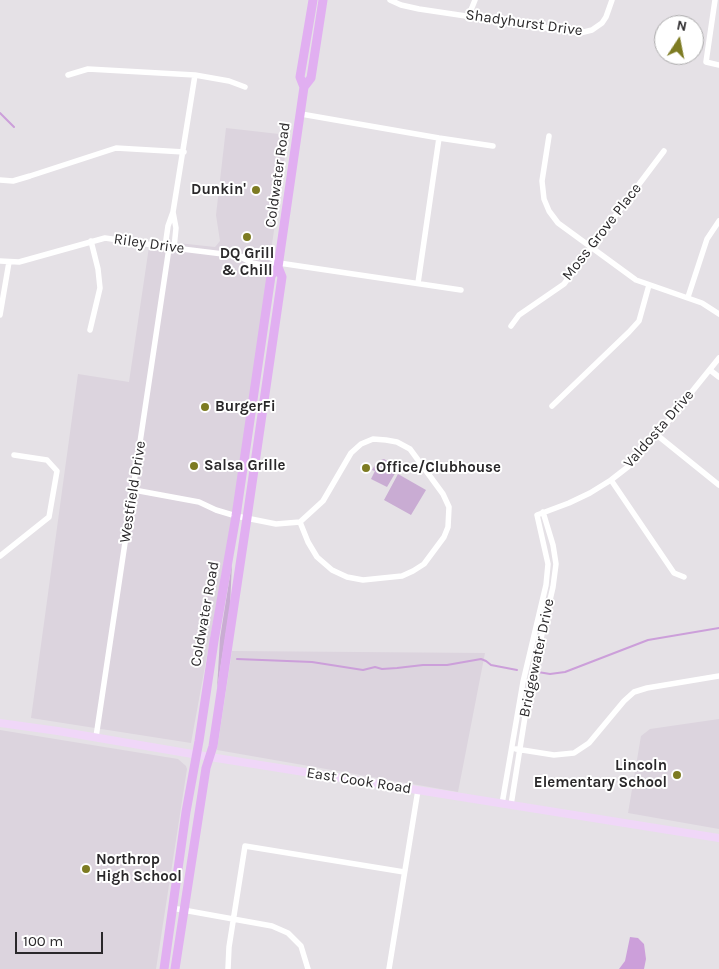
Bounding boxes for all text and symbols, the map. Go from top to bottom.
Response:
street label: Shadyhurst Drive [464,6,584,40]
north arrow [654,15,704,65]
text: N [675,16,688,35]
street label: Coldwater Road [262,121,294,229]
street label: Moss Grove Place [558,180,646,284]
place label: Dunkin' [191,181,246,199]
marker: Dunkin' [250,184,262,196]
street label: Riley Drive [113,230,185,258]
marker: DQ Grill & Chill [241,231,253,243]
place label: DQ Grill & Chill [220,245,274,280]
street label: Valdosta Drive [620,386,698,472]
place label: BurgerFi [215,398,276,416]
marker: BurgerFi [199,401,211,413]
street label: Westfield Drive [116,440,150,544]
place label: Salsa Grille [204,457,285,475]
place label: Office/Clubhouse [376,459,501,477]
marker: Salsa Grille [188,460,200,472]
marker: Office/Clubhouse [360,462,372,474]
street label: Coldwater Road [187,560,223,668]
street label: Bridgewater Drive [516,597,558,719]
place label: Lincoln Elementary School [534,757,667,792]
street label: East Cook Road [305,764,413,798]
marker: Lincoln Elementary School [671,769,683,781]
place label: Northrop High School [96,851,182,886]
marker: Northrop High School [80,863,92,875]
scale bar [18,922,105,954]
text: 100 m [23,932,63,950]

